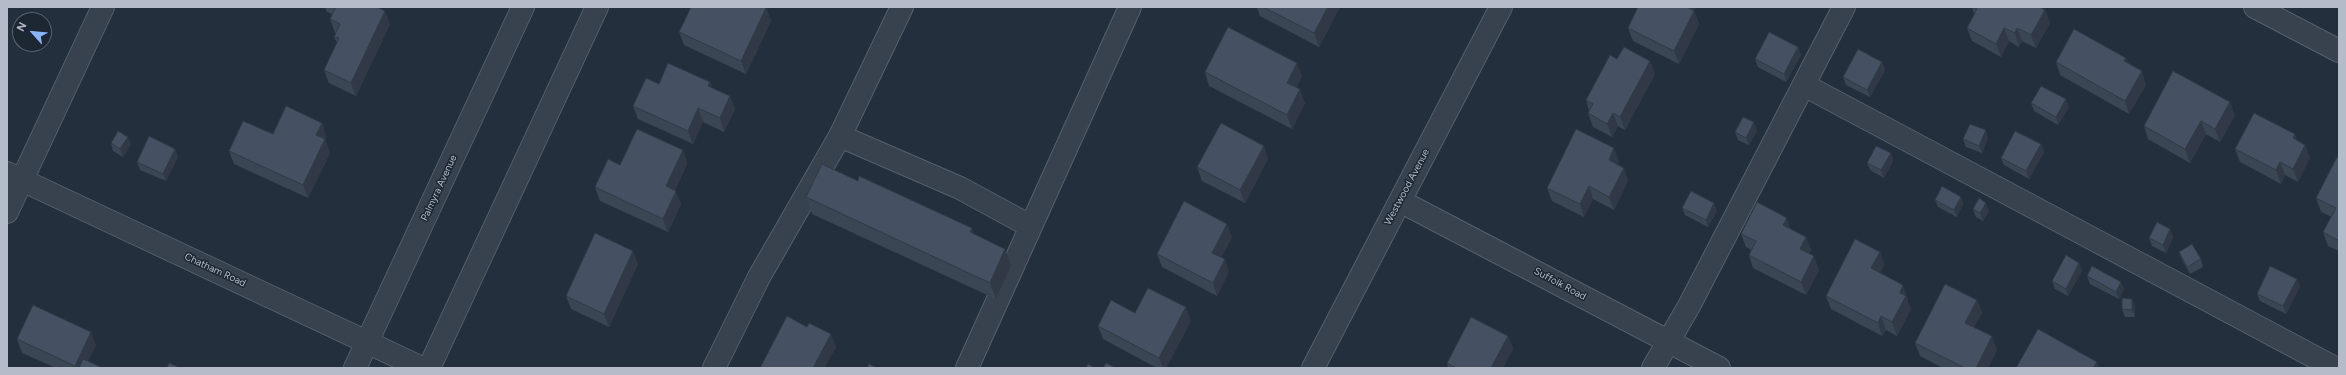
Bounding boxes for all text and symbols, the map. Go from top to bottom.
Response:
north arrow [12,12,52,52]
text: N [14,20,29,34]
street label: Westwood Avenue [1382,147,1432,227]
street label: Palmyra Avenue [418,153,460,223]
street label: Chatham Road [182,251,248,289]
street label: Suffolk Road [1532,265,1588,303]

